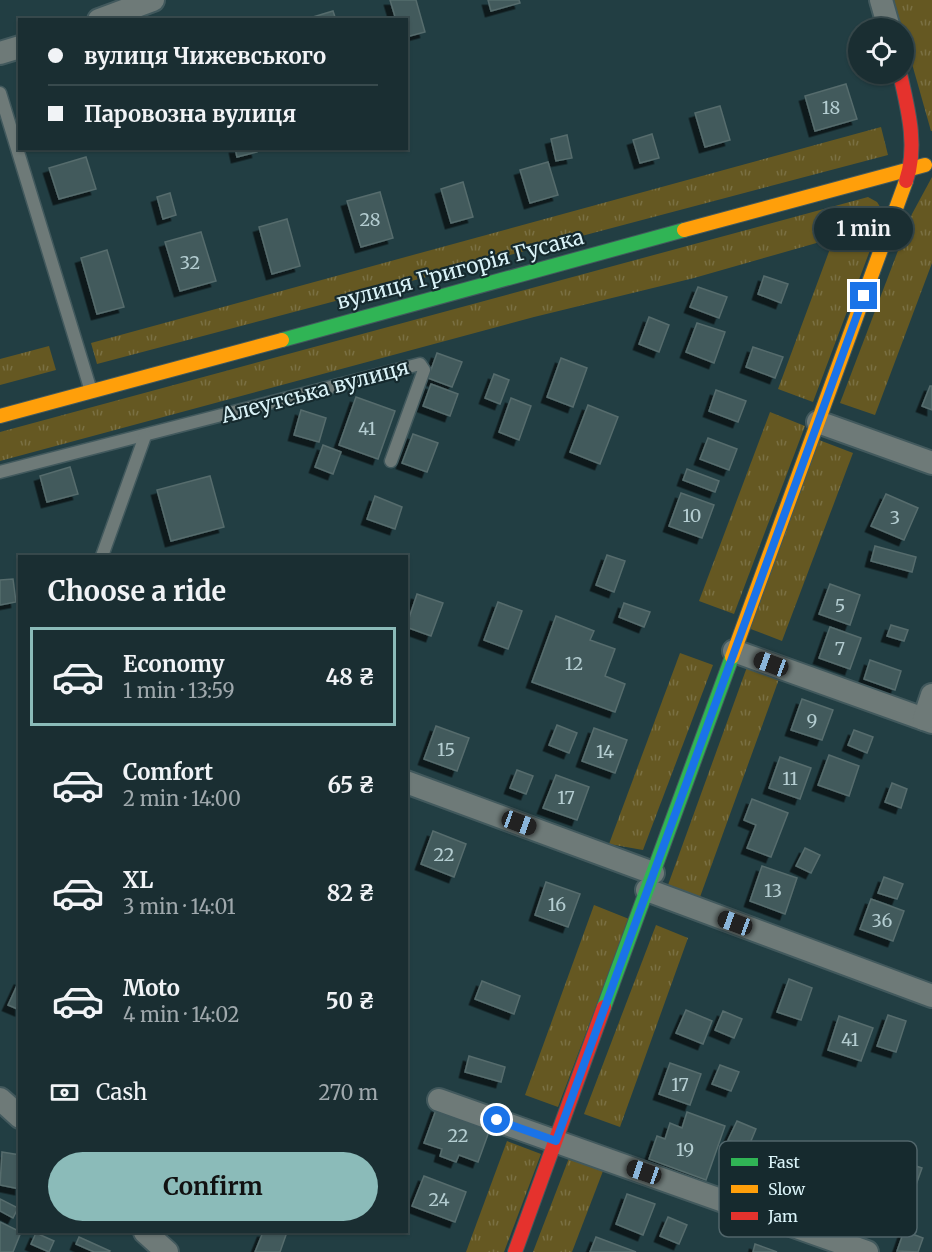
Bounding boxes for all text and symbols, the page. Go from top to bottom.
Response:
map controls [848,18,914,84]
button: locate [848,18,914,84]
text: вулиця Чижевського [84,42,326,70]
house number: 18 [822,96,840,119]
text: Паровозна вулиця [84,100,296,128]
house number: 28 [359,208,381,231]
callout: 1 min [814,209,914,251]
text: 1 min [836,216,891,241]
street label: вулиця Григорія Гусака [333,223,587,315]
house number: 32 [180,251,200,274]
route end [850,282,877,309]
street label: Алеутська вулиця [217,353,412,429]
house number: 41 [358,417,376,440]
house number: 10 [683,504,701,527]
house number: 3 [890,506,900,529]
text: Choose a ride [48,574,226,608]
house number: 5 [835,594,845,617]
house number: 7 [835,637,845,660]
car [751,649,791,679]
icon: car [51,650,105,704]
text: Economy [123,650,224,678]
house number: 12 [565,652,583,675]
text: 48 ₴ [325,663,375,691]
text: 1 min · 13:59 [123,678,235,703]
house number: 9 [807,709,817,732]
house number: 15 [437,738,455,761]
house number: 14 [596,740,614,763]
icon: car [51,758,105,812]
text: Comfort [123,758,213,786]
house number: 11 [782,767,798,790]
text: 65 ₴ [327,771,375,799]
text: 2 min · 14:00 [123,786,241,811]
house number: 17 [557,786,575,809]
car [499,808,539,838]
house number: 22 [433,843,455,866]
icon: car [51,866,105,920]
text: XL [123,866,153,894]
text: 82 ₴ [327,879,375,907]
house number: 13 [764,879,782,902]
house number: 16 [548,893,566,916]
text: 3 min · 14:01 [123,894,236,919]
car [715,908,755,938]
house number: 36 [872,909,893,932]
icon: car [51,974,105,1028]
text: Moto [123,974,180,1002]
text: 50 ₴ [326,987,375,1015]
text: 4 min · 14:02 [123,1002,239,1027]
house number: 41 [841,1028,859,1051]
house number: 17 [671,1073,689,1096]
icon: cash [48,1076,81,1109]
text: Cash [96,1078,147,1106]
text: 270 m [318,1080,378,1105]
route start [483,1106,510,1133]
house number: 22 [447,1124,469,1147]
house number: 19 [676,1138,694,1161]
legend [719,1141,917,1237]
button: Confirm [48,1152,378,1221]
text: Fast [768,1152,801,1172]
car [624,1158,664,1186]
text: Slow [768,1179,806,1199]
house number: 24 [428,1188,450,1211]
text: Jam [767,1206,798,1226]

